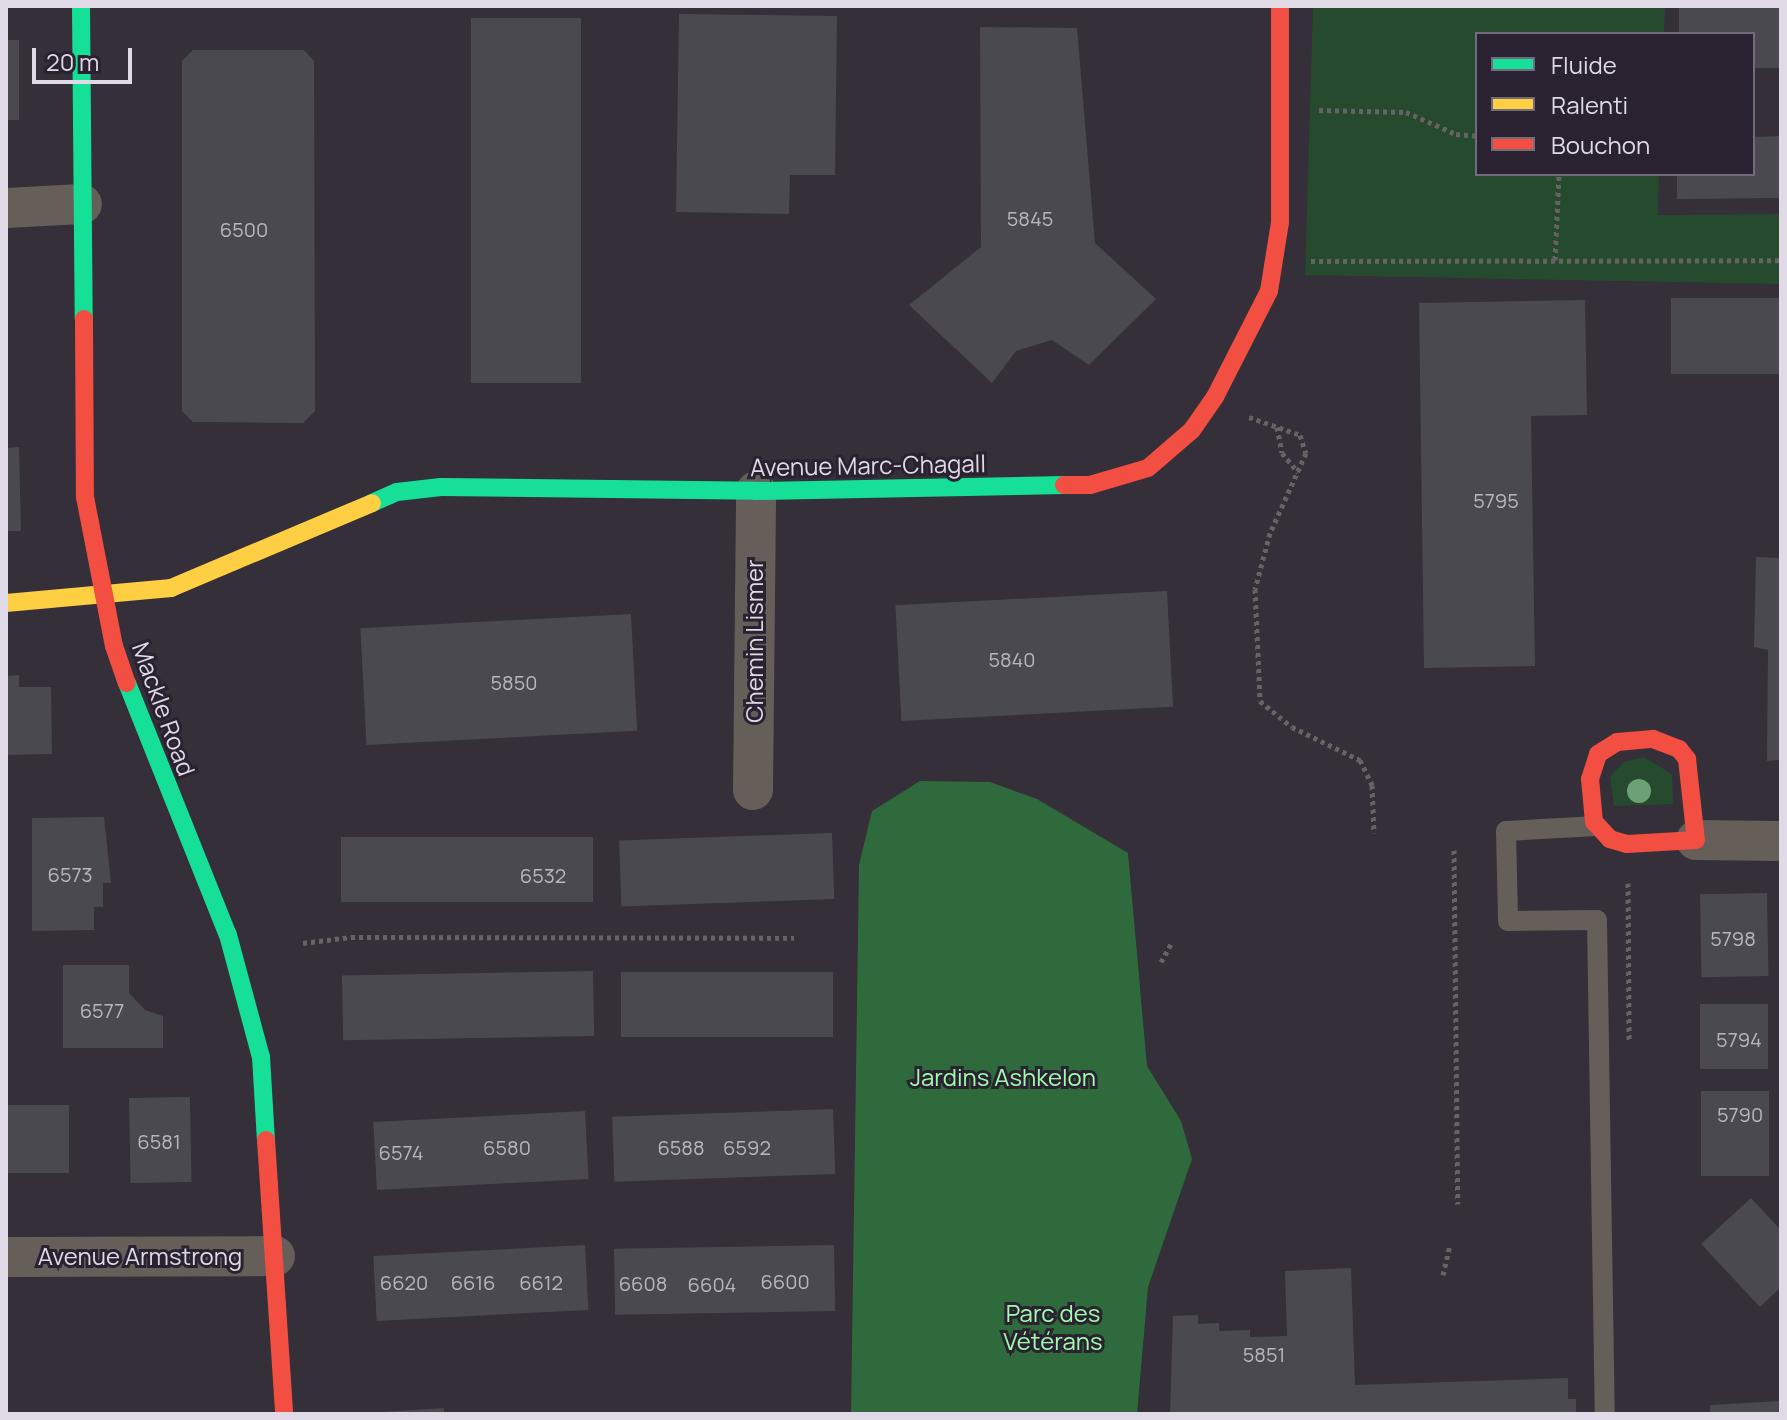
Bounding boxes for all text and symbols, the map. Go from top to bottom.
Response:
scale bar [36,32,136,82]
legend [1475,32,1755,176]
text: 20 m [46,45,99,78]
text: Fluide [1551,48,1617,81]
text: Ralenti [1551,88,1628,121]
text: Bouchon [1551,128,1650,161]
house number: 5845 [1007,206,1053,230]
house number: 6500 [220,217,268,241]
street label: Avenue Marc-Chagall [750,449,986,481]
house number: 5795 [1473,488,1519,512]
street label: Chemin Lismer [740,559,768,723]
street label: Mackle Road [127,638,201,780]
house number: 5840 [988,647,1036,671]
house number: 5850 [491,670,537,694]
house number: 6573 [47,862,93,886]
house number: 6532 [520,863,566,887]
house number: 5798 [1710,926,1756,950]
house number: 6577 [80,998,124,1022]
house number: 5794 [1716,1027,1762,1051]
park label: Jardins Ashkelon [910,1063,1096,1091]
house number: 5790 [1717,1102,1763,1126]
house number: 6581 [137,1129,181,1153]
house number: 6580 [483,1135,531,1159]
house number: 6588 [657,1135,705,1159]
house number: 6592 [723,1135,771,1159]
house number: 6574 [379,1140,423,1164]
street label: Avenue Armstrong [38,1242,242,1270]
house number: 6600 [760,1269,810,1293]
house number: 6620 [380,1270,428,1294]
house number: 6616 [451,1270,495,1294]
house number: 6612 [519,1270,563,1294]
house number: 6608 [619,1271,667,1295]
house number: 6604 [688,1272,736,1296]
park label: Parc des Vétérans [1003,1299,1103,1355]
house number: 5851 [1243,1342,1285,1366]

